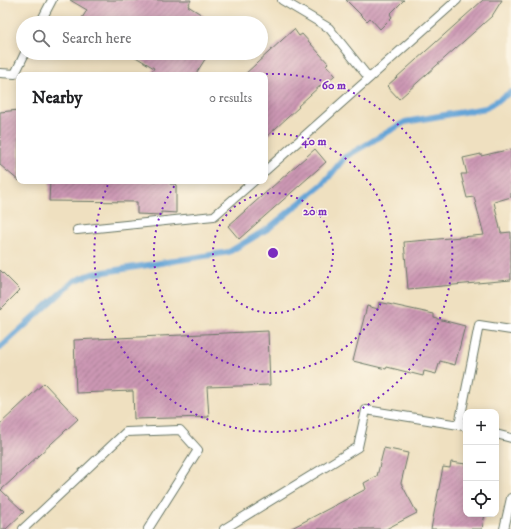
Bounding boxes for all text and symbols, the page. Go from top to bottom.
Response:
search box [16,16,268,60]
icon: search [30,27,52,49]
text: Search here [62,29,131,48]
text: 60 m [322,78,346,93]
text: Nearby [32,87,82,109]
text: 0 results [209,90,252,106]
text: 40 m [301,134,326,149]
text: 20 m [303,204,327,219]
centre of rings [266,246,280,260]
map controls [463,409,499,517]
button: + [463,409,499,445]
button: − [463,445,499,481]
button: locate [463,481,499,517]

